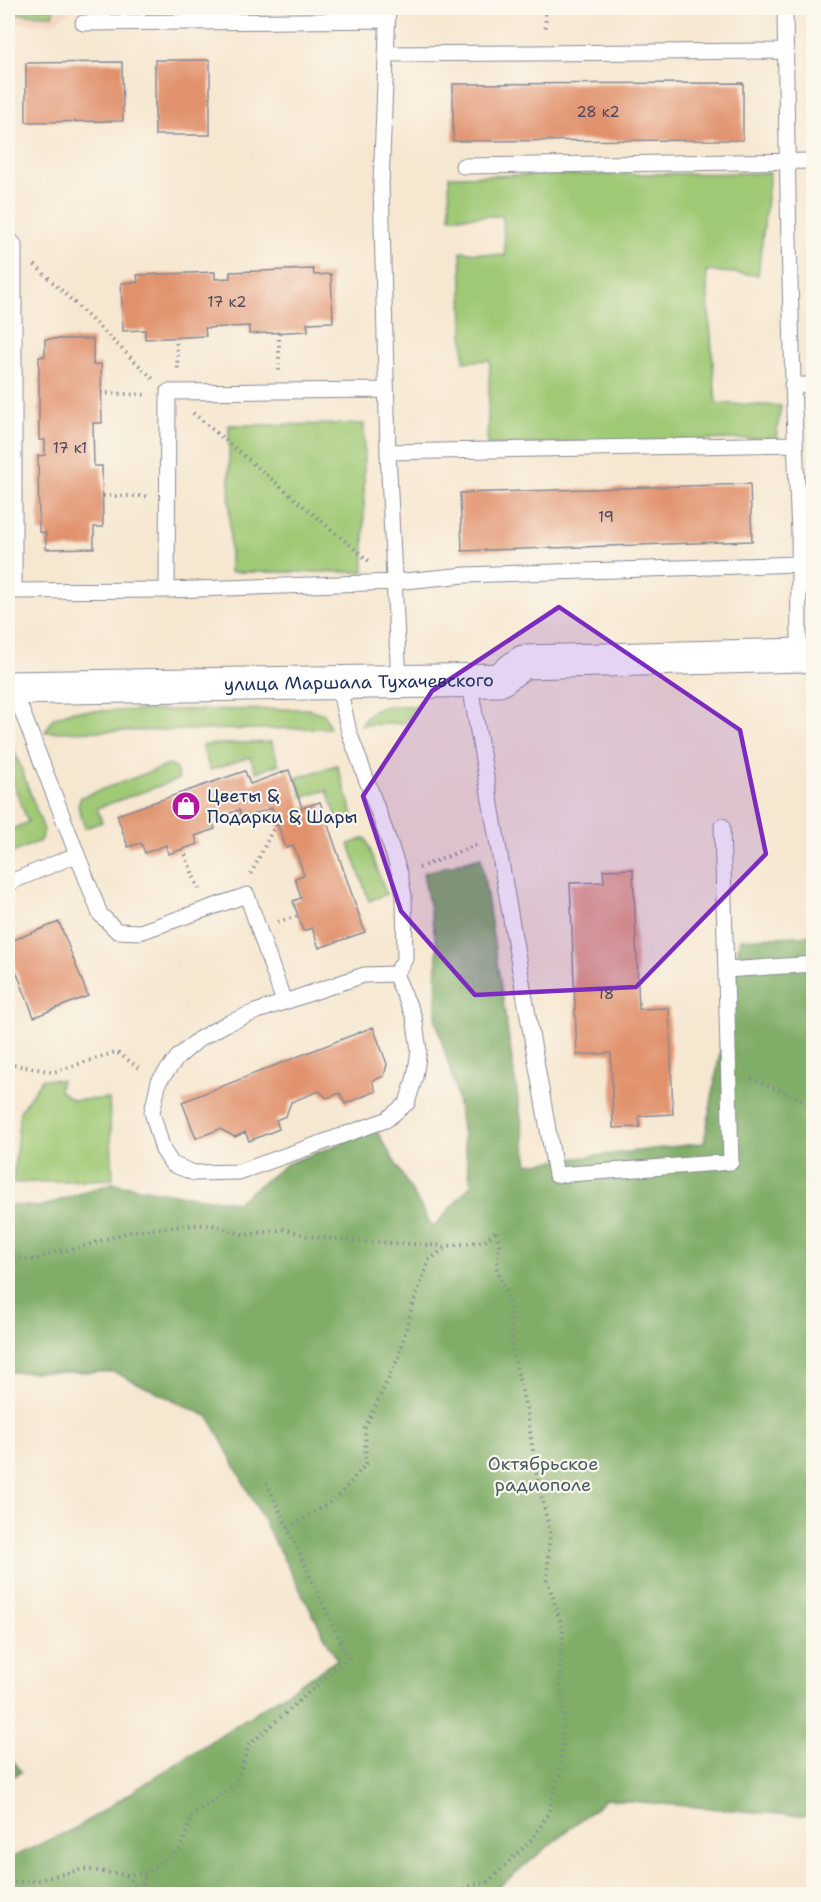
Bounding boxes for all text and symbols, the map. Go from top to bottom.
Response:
house number: 28 к2 [576,102,620,122]
house number: 17 к2 [207,292,247,312]
house number: 17 к1 [53,438,87,458]
house number: 19 [598,507,614,527]
street label: улица Маршала Тухачевского [224,668,494,696]
place label: Цветы & Подарки & Шары [207,784,358,829]
shop icon: Цветы & Подарки & Шары [170,790,202,822]
house number: 18 [598,984,614,1004]
park label: Октябрьское радиополе [488,1452,598,1497]

